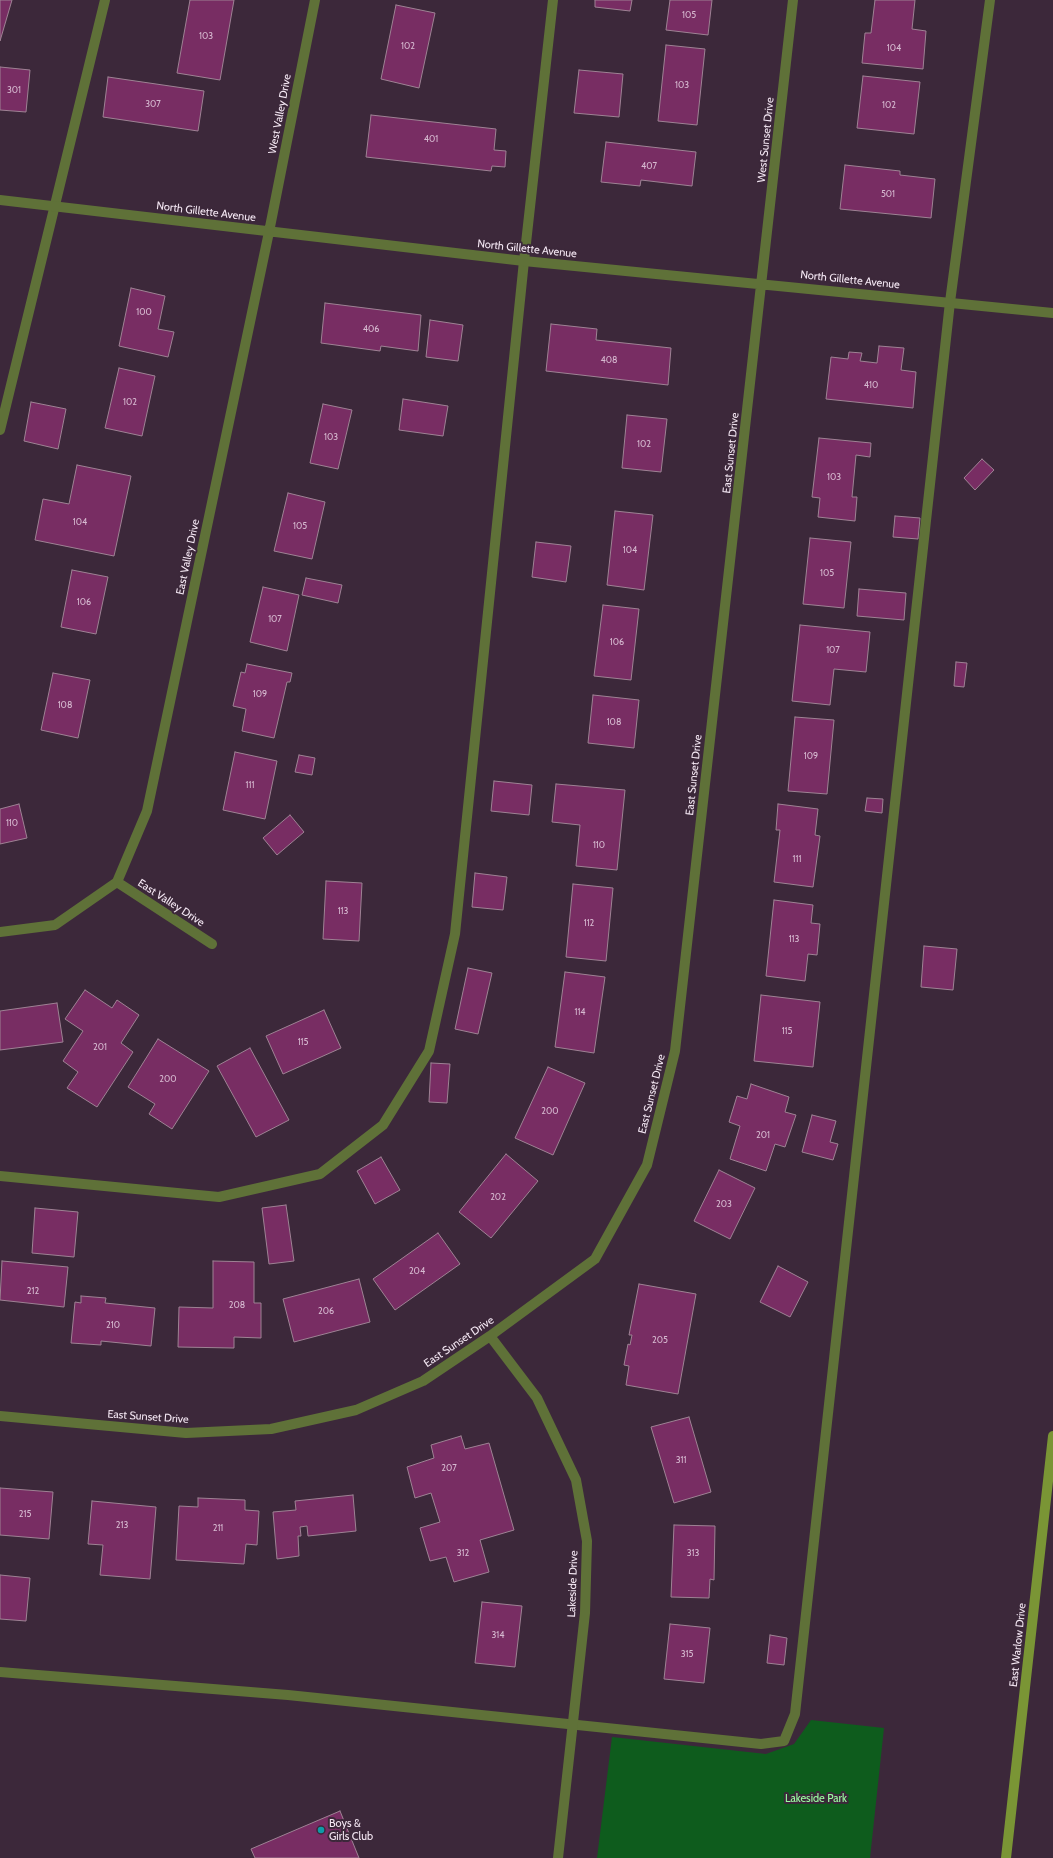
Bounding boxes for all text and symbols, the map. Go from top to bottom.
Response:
house number: 105 [682,10,696,20]
house number: 103 [199,31,213,41]
house number: 102 [401,41,415,51]
house number: 104 [887,43,901,53]
street label: West Valley Drive [266,73,294,155]
house number: 103 [675,80,689,90]
house number: 301 [7,85,21,95]
street label: West Sunset Drive [755,97,777,183]
house number: 307 [145,99,161,109]
house number: 102 [882,100,896,110]
house number: 401 [424,134,438,144]
house number: 407 [641,161,657,171]
house number: 501 [881,189,895,199]
street label: North Gillette Avenue [156,199,256,225]
street label: North Gillette Avenue [477,237,577,261]
street label: North Gillette Avenue [800,268,900,292]
house number: 100 [136,307,152,317]
house number: 406 [363,324,379,334]
house number: 408 [601,355,617,365]
house number: 410 [864,380,878,390]
house number: 102 [123,397,137,407]
street label: East Sunset Drive [720,412,742,494]
house number: 103 [324,432,338,442]
house number: 102 [637,439,651,449]
house number: 103 [827,472,841,482]
house number: 104 [73,517,87,527]
street label: East Valley Drive [174,518,202,596]
house number: 105 [293,521,307,531]
house number: 104 [623,545,637,555]
house number: 105 [820,568,834,578]
house number: 106 [77,597,91,607]
house number: 107 [268,614,282,624]
house number: 106 [610,637,624,647]
house number: 107 [826,645,840,655]
house number: 109 [253,689,267,699]
house number: 108 [58,700,72,710]
house number: 108 [607,717,621,727]
street label: East Sunset Drive [683,734,705,816]
house number: 109 [804,751,818,761]
house number: 111 [246,780,254,790]
house number: 110 [6,818,18,828]
house number: 110 [593,840,605,850]
house number: 111 [793,854,801,864]
street label: East Valley Drive [135,876,207,930]
house number: 113 [338,906,348,916]
house number: 112 [584,918,594,928]
house number: 113 [789,934,799,944]
house number: 114 [574,1007,586,1017]
house number: 115 [782,1026,792,1036]
house number: 115 [298,1037,308,1047]
house number: 201 [93,1042,107,1052]
street label: East Sunset Drive [636,1053,668,1135]
house number: 200 [159,1074,177,1084]
house number: 200 [541,1106,559,1116]
house number: 201 [756,1130,770,1140]
house number: 202 [490,1192,506,1202]
house number: 203 [716,1199,732,1209]
house number: 204 [409,1266,425,1276]
house number: 212 [27,1286,39,1296]
house number: 208 [229,1300,245,1310]
house number: 206 [318,1306,334,1316]
street label: East Sunset Drive [422,1314,496,1370]
house number: 210 [106,1320,120,1330]
house number: 205 [652,1335,668,1345]
street label: East Sunset Drive [107,1408,189,1426]
house number: 311 [676,1455,686,1465]
house number: 207 [441,1463,457,1473]
house number: 215 [19,1509,31,1519]
house number: 213 [116,1520,128,1530]
house number: 211 [213,1523,223,1533]
house number: 312 [457,1548,469,1558]
house number: 313 [687,1548,699,1558]
street label: Lakeside Drive [565,1550,581,1618]
street label: East Warlow Drive [1007,1602,1029,1688]
house number: 314 [491,1630,505,1640]
house number: 315 [681,1649,693,1659]
park label: Lakeside Park [785,1792,847,1806]
place label: Boys & Girls Club [329,1817,373,1843]
marker: Boys & Girls Club [316,1825,326,1835]

